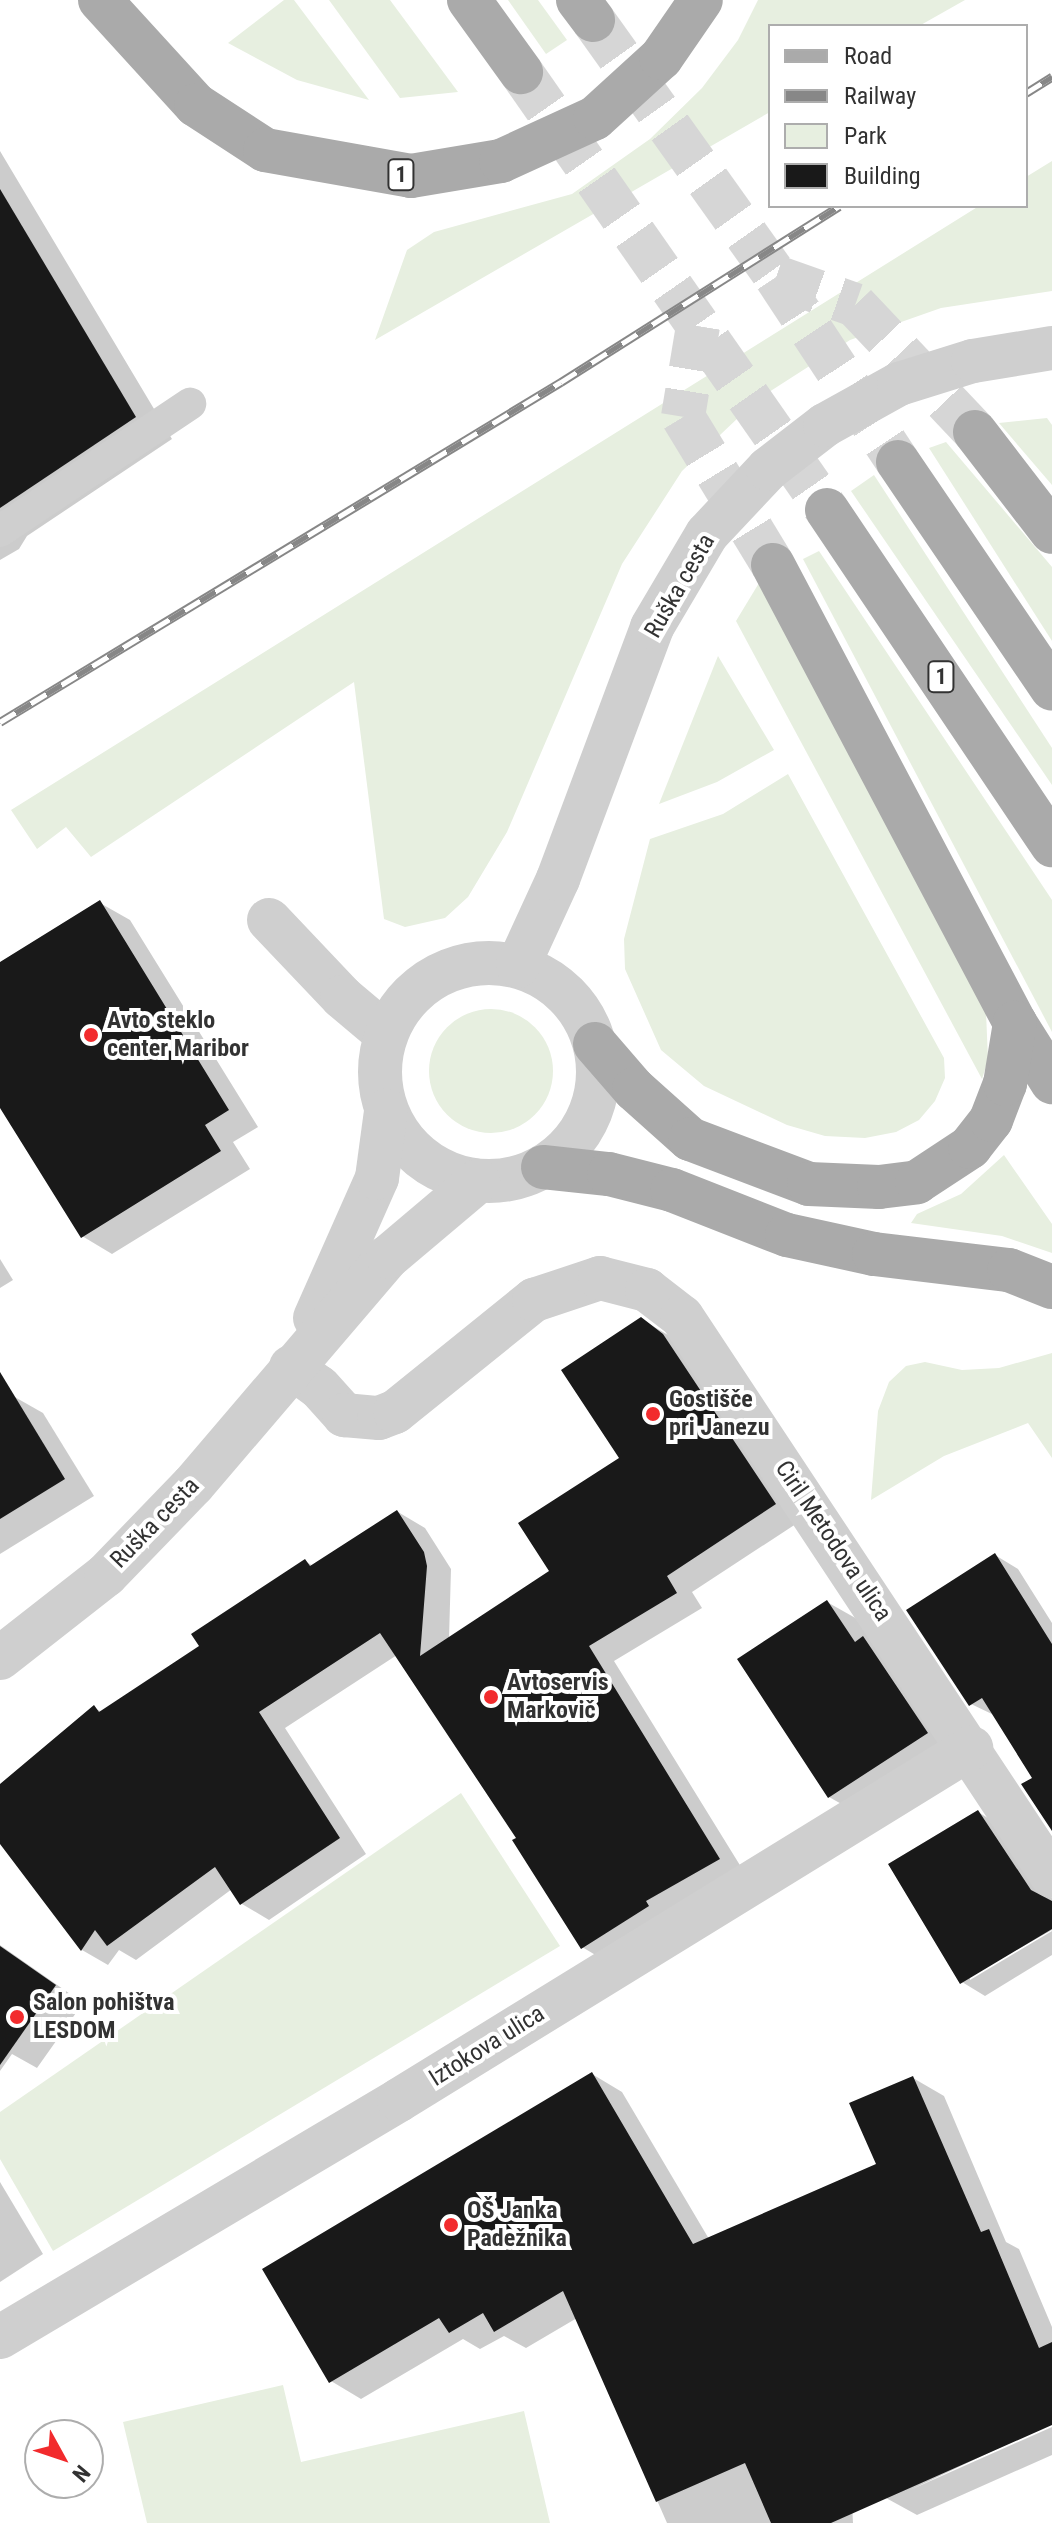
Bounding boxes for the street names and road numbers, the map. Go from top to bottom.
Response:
road number: 1 [387,157,415,193]
street label: Ruška cesta [639,529,721,643]
road number: 1 [927,659,955,695]
street label: Ciril Metodova ulica [769,1455,897,1627]
street label: Ruška cesta [105,1472,205,1574]
street label: Iztokova ulica [424,1999,550,2093]

